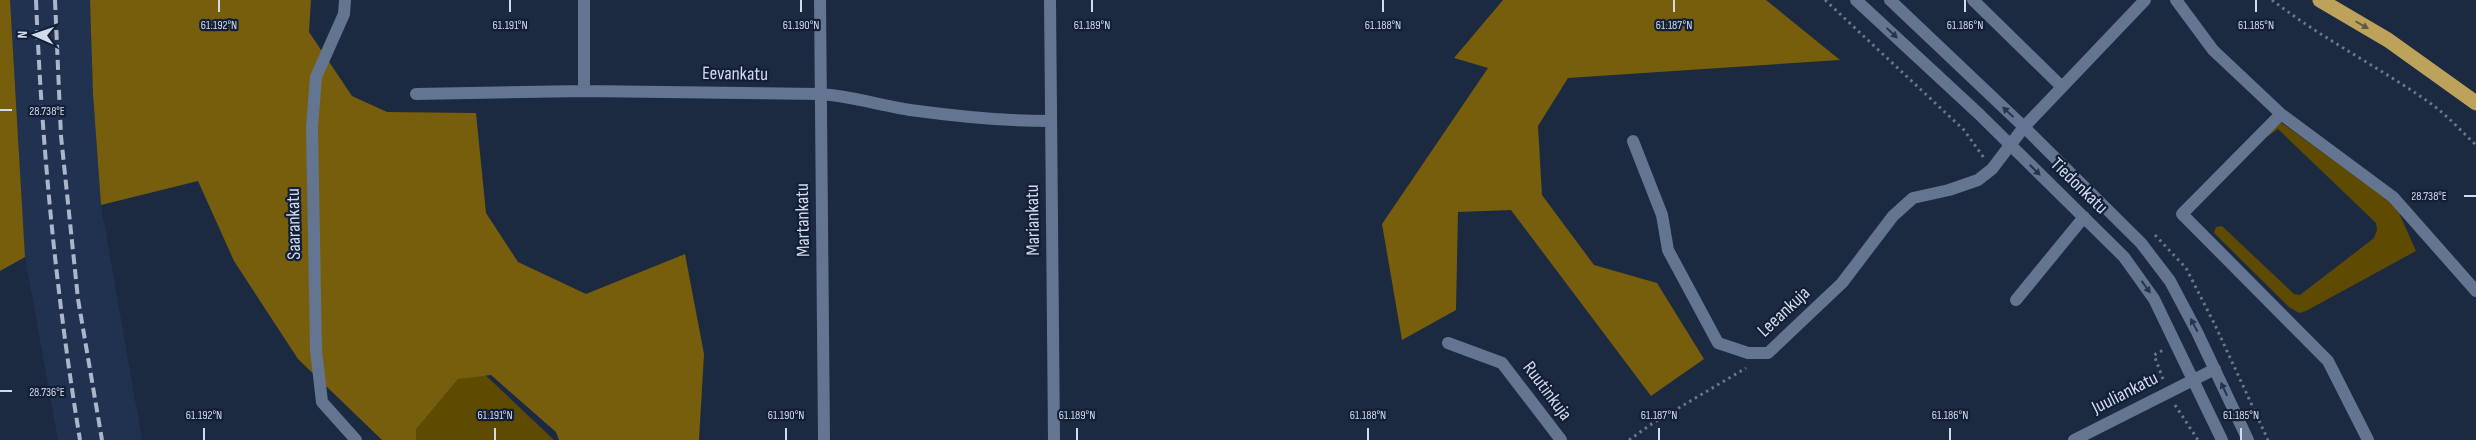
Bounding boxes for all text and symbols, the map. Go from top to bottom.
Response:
north arrow [10,10,60,60]
text: 61.192°N [201,18,237,33]
text: 61.191°N [492,18,528,33]
text: 61.190°N [783,18,819,33]
text: 61.189°N [1074,18,1110,33]
text: 61.188°N [1365,18,1401,33]
text: 61.187°N [1656,18,1692,33]
text: 61.186°N [1947,18,1983,33]
text: 61.185°N [2238,18,2274,33]
one-way arrow [2355,20,2369,29]
one-way arrow [1885,27,1897,39]
text: N [14,31,31,39]
street label: Eevankatu [702,62,768,86]
text: 28.738°E [29,104,65,119]
one-way arrow [2002,106,2014,118]
street label: Tiedonkatu [2045,153,2113,219]
one-way arrow [2028,163,2040,175]
street label: Martankatu [791,183,815,257]
street label: Mariankatu [1021,184,1045,256]
street label: Saarankatu [282,188,306,260]
text: 28.738°E [2411,189,2447,204]
one-way arrow [2141,280,2151,294]
street label: Leeankuja [1753,282,1815,342]
one-way arrow [2189,319,2198,332]
street label: Ruutinkuja [1517,357,1577,425]
street label: Juuliankatu [2087,367,2162,420]
one-way arrow [2220,382,2228,396]
text: 28.736°E [29,385,65,400]
text: 61.192°N [186,408,222,423]
text: 61.191°N [477,408,513,423]
text: 61.190°N [768,408,804,423]
text: 61.189°N [1059,408,1095,423]
text: 61.188°N [1350,408,1386,423]
text: 61.187°N [1641,408,1677,423]
text: 61.186°N [1932,408,1968,423]
text: 61.185°N [2223,408,2259,423]

